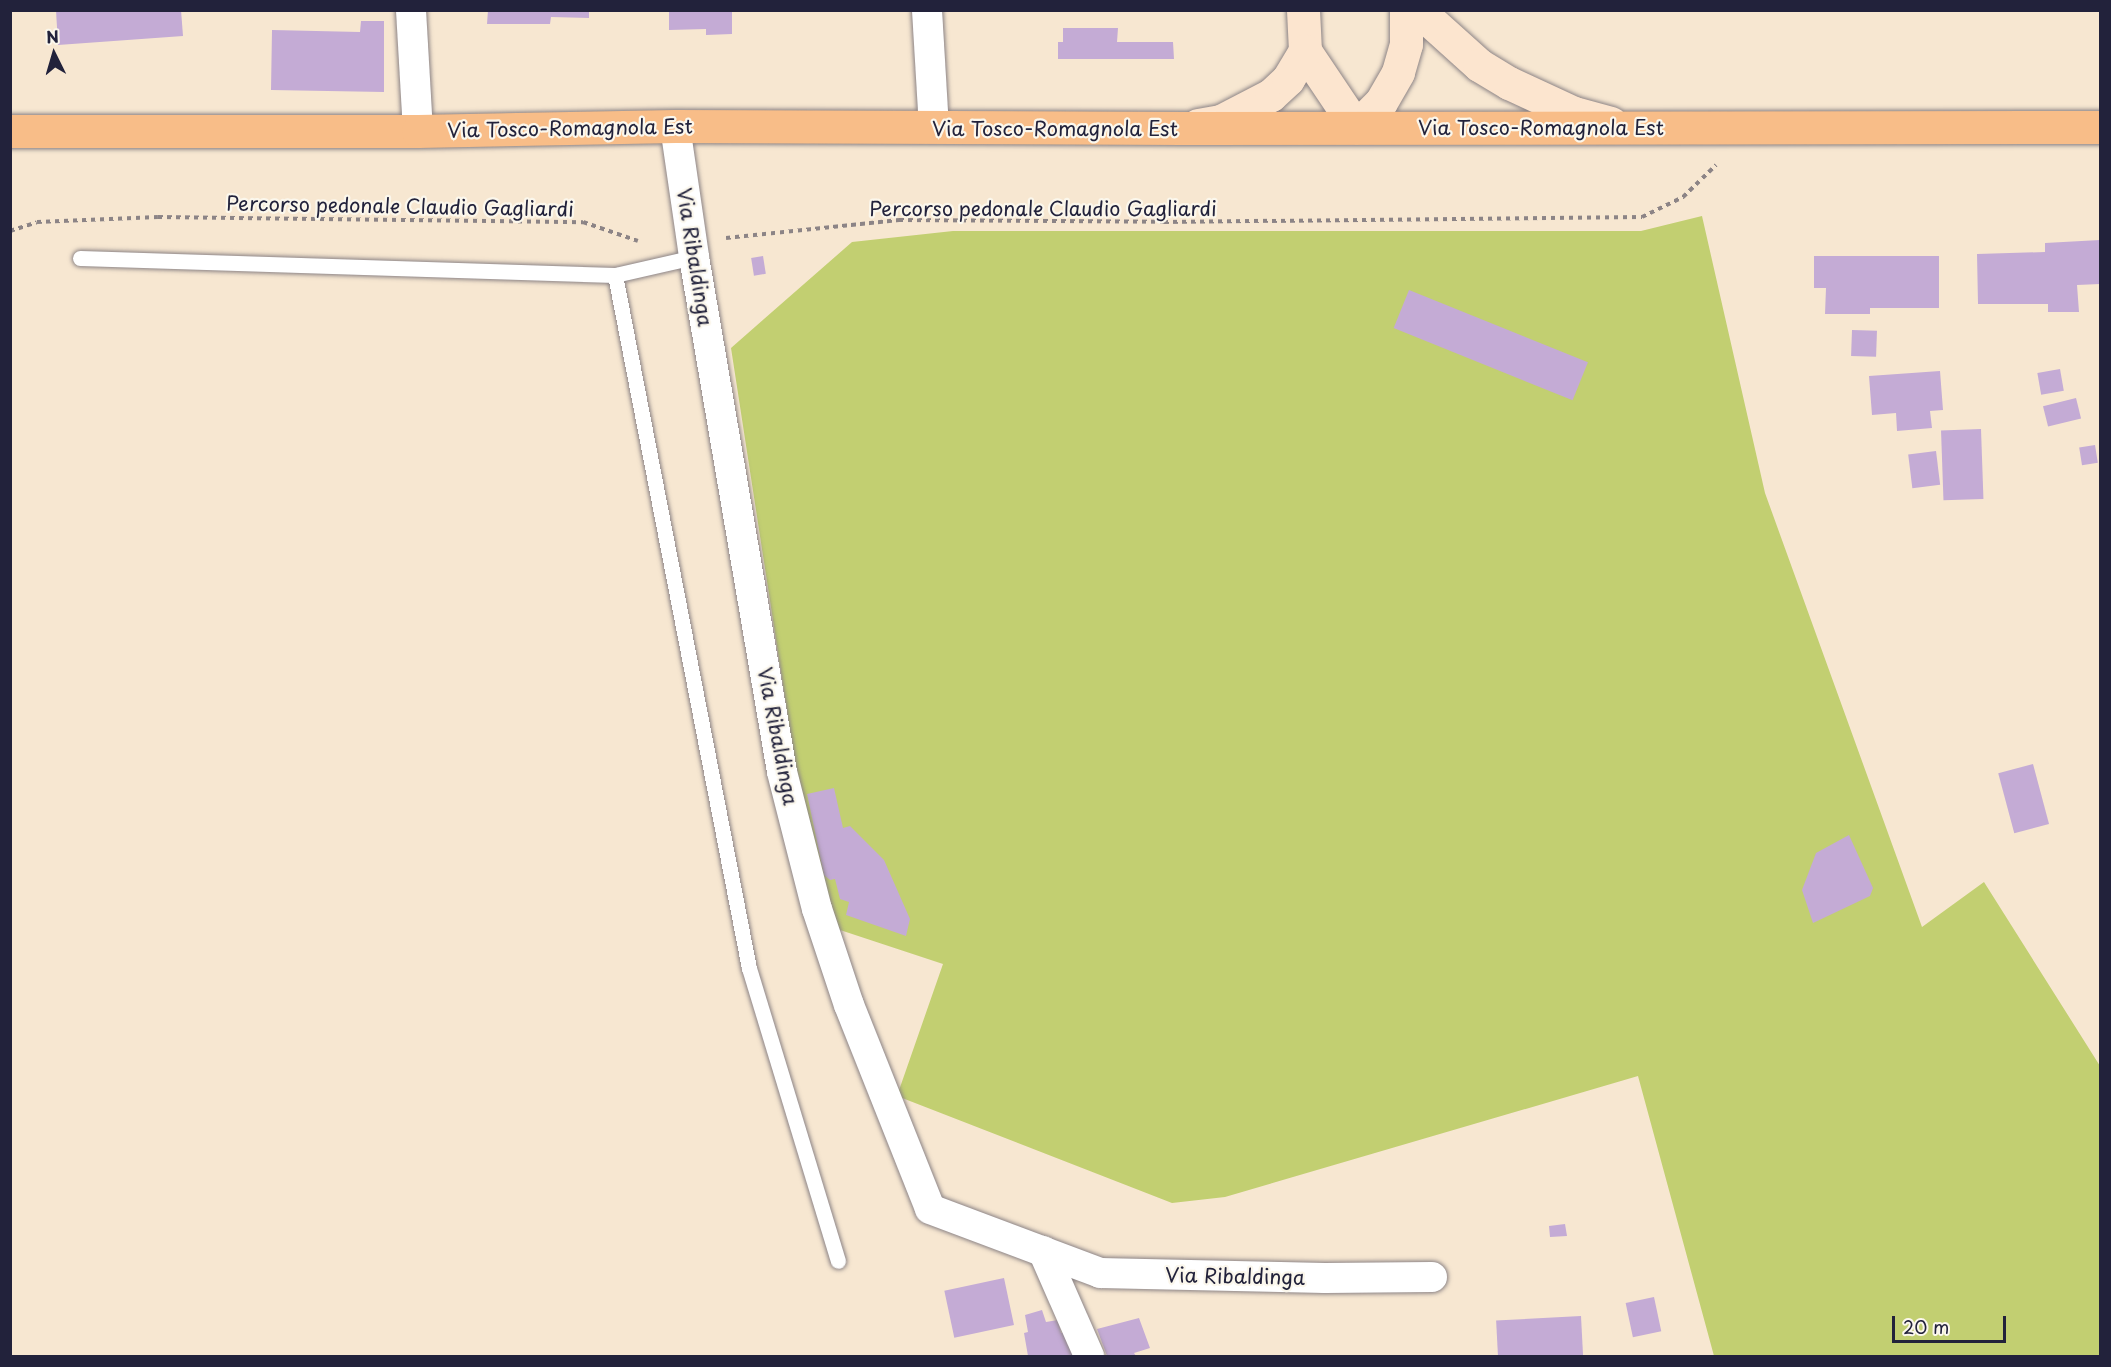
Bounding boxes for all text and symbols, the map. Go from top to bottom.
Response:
north arrow [24,24,84,84]
text: N [45,24,60,49]
street label: Via Tosco-Romagnola Est [447,114,693,142]
street label: Via Tosco-Romagnola Est [1418,115,1664,139]
street label: Via Tosco-Romagnola Est [932,116,1178,140]
street label: Via Ribaldinga [672,186,718,328]
street label: Percorso pedonale Claudio Gagliardi [223,191,577,221]
street label: Percorso pedonale Claudio Gagliardi [867,196,1219,220]
street label: Via Ribaldinga [753,665,803,807]
street label: Via Ribaldinga [1165,1263,1305,1289]
scale bar [1895,1304,2009,1342]
text: 20 m [1903,1313,1949,1340]

